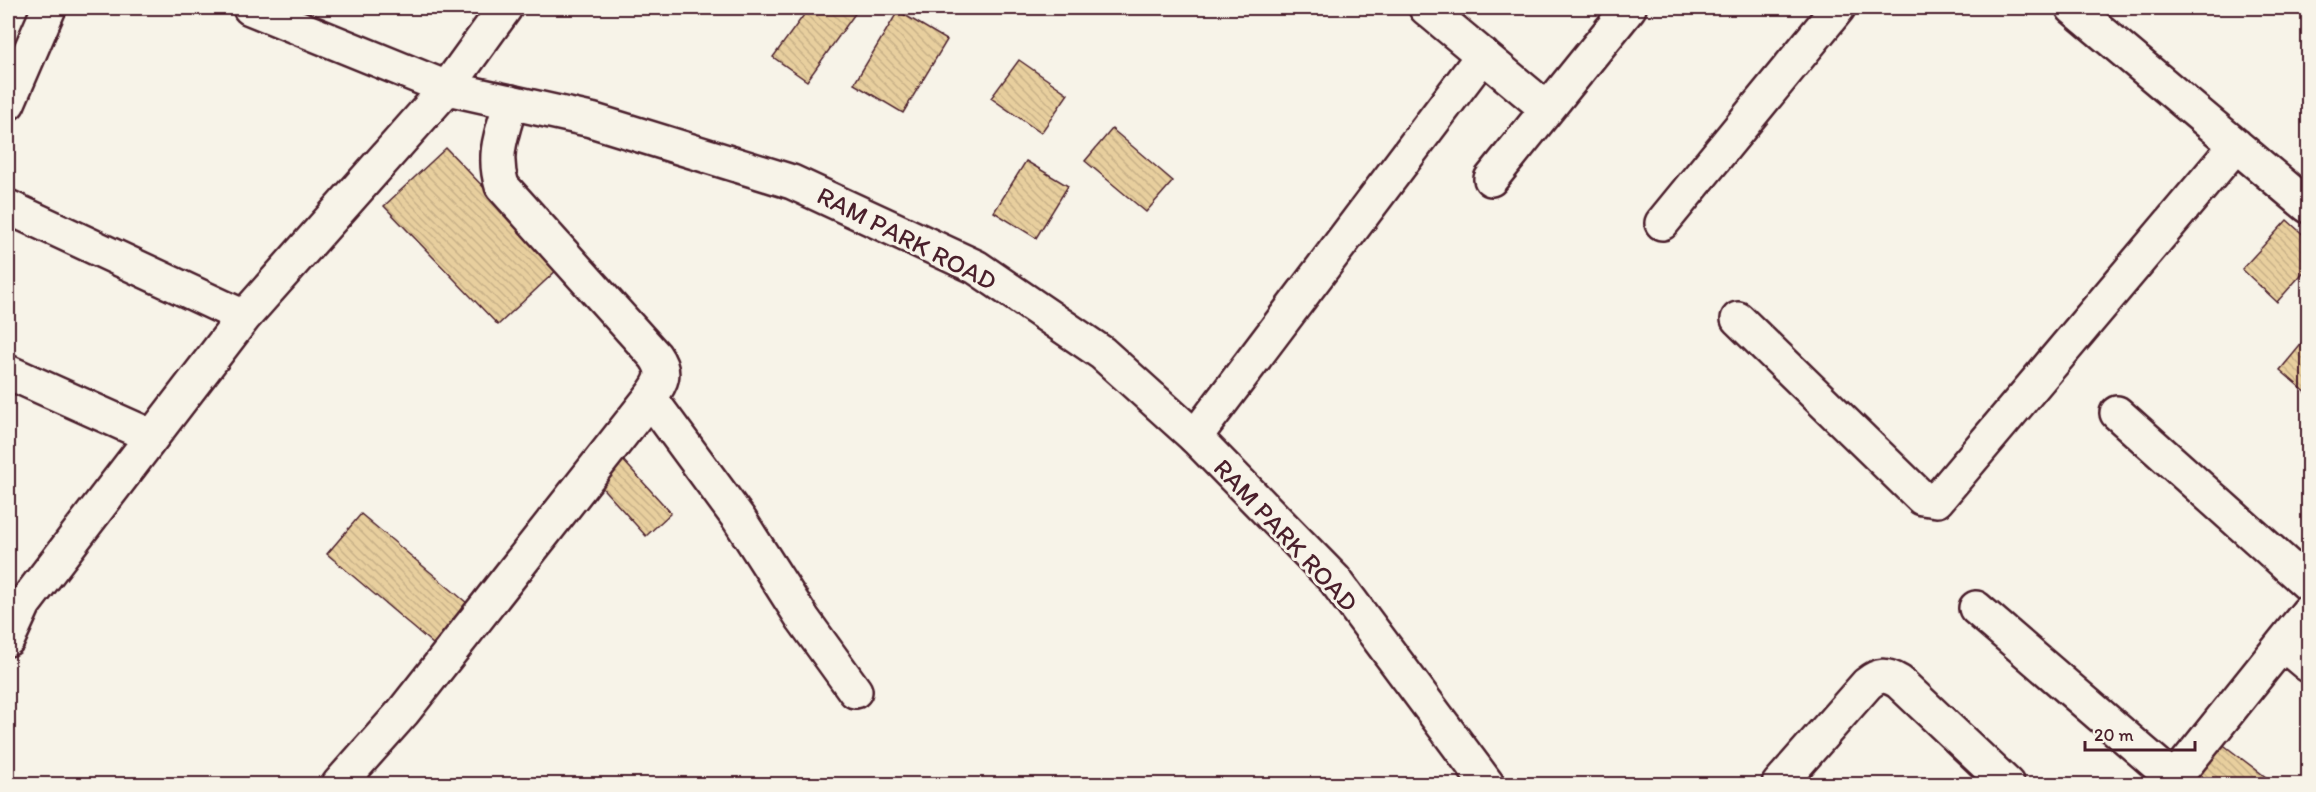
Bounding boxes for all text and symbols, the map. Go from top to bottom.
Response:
street label: RAM PARK ROAD [812,179,1002,297]
street label: RAM PARK ROAD [1207,452,1365,618]
scale bar [2085,714,2194,752]
text: 20 m [2094,724,2134,746]

